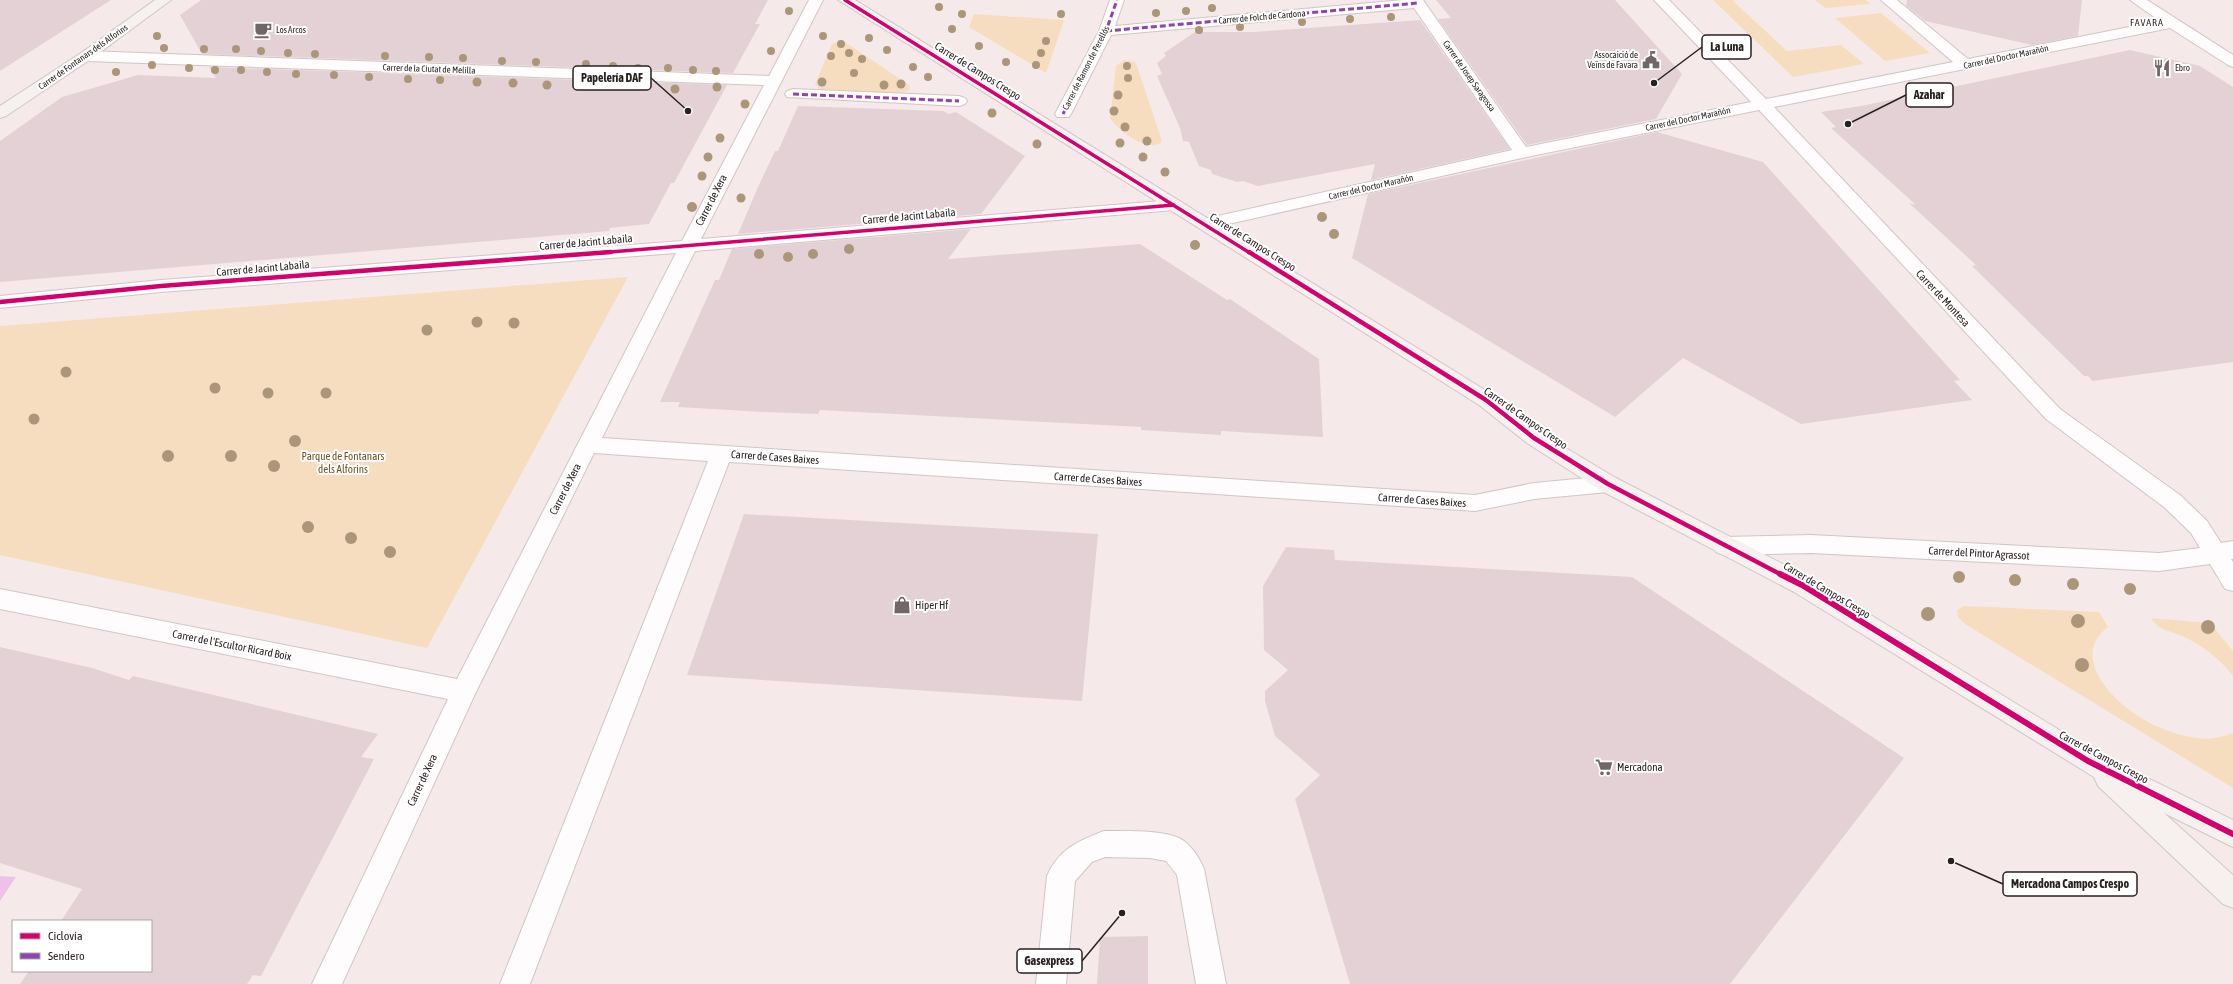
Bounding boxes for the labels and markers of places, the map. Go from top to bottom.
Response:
cafe icon: Los Arcos [253,20,273,40]
place label: Los Arcos [276,25,306,35]
callout: La Luna [1702,35,1751,59]
place label: Assocaició de Veïns de Favara [1587,50,1638,70]
public building icon: Assocaició de Veïns de Favara [1641,50,1661,70]
restaurant icon: Ebro [2152,58,2172,78]
place label: Ebro [2175,63,2190,73]
callout: Papelería DAF [573,66,651,90]
callout: Azahar [1906,83,1953,107]
shop icon: Hiper Hf [892,595,912,615]
place label: Hiper Hf [915,599,948,611]
supermarket icon: Mercadona [1594,757,1614,777]
place label: Mercadona [1617,761,1663,773]
callout: Mercadona Campos Crespo [2003,872,2137,896]
callout: Gasexpress [1017,949,1082,973]

